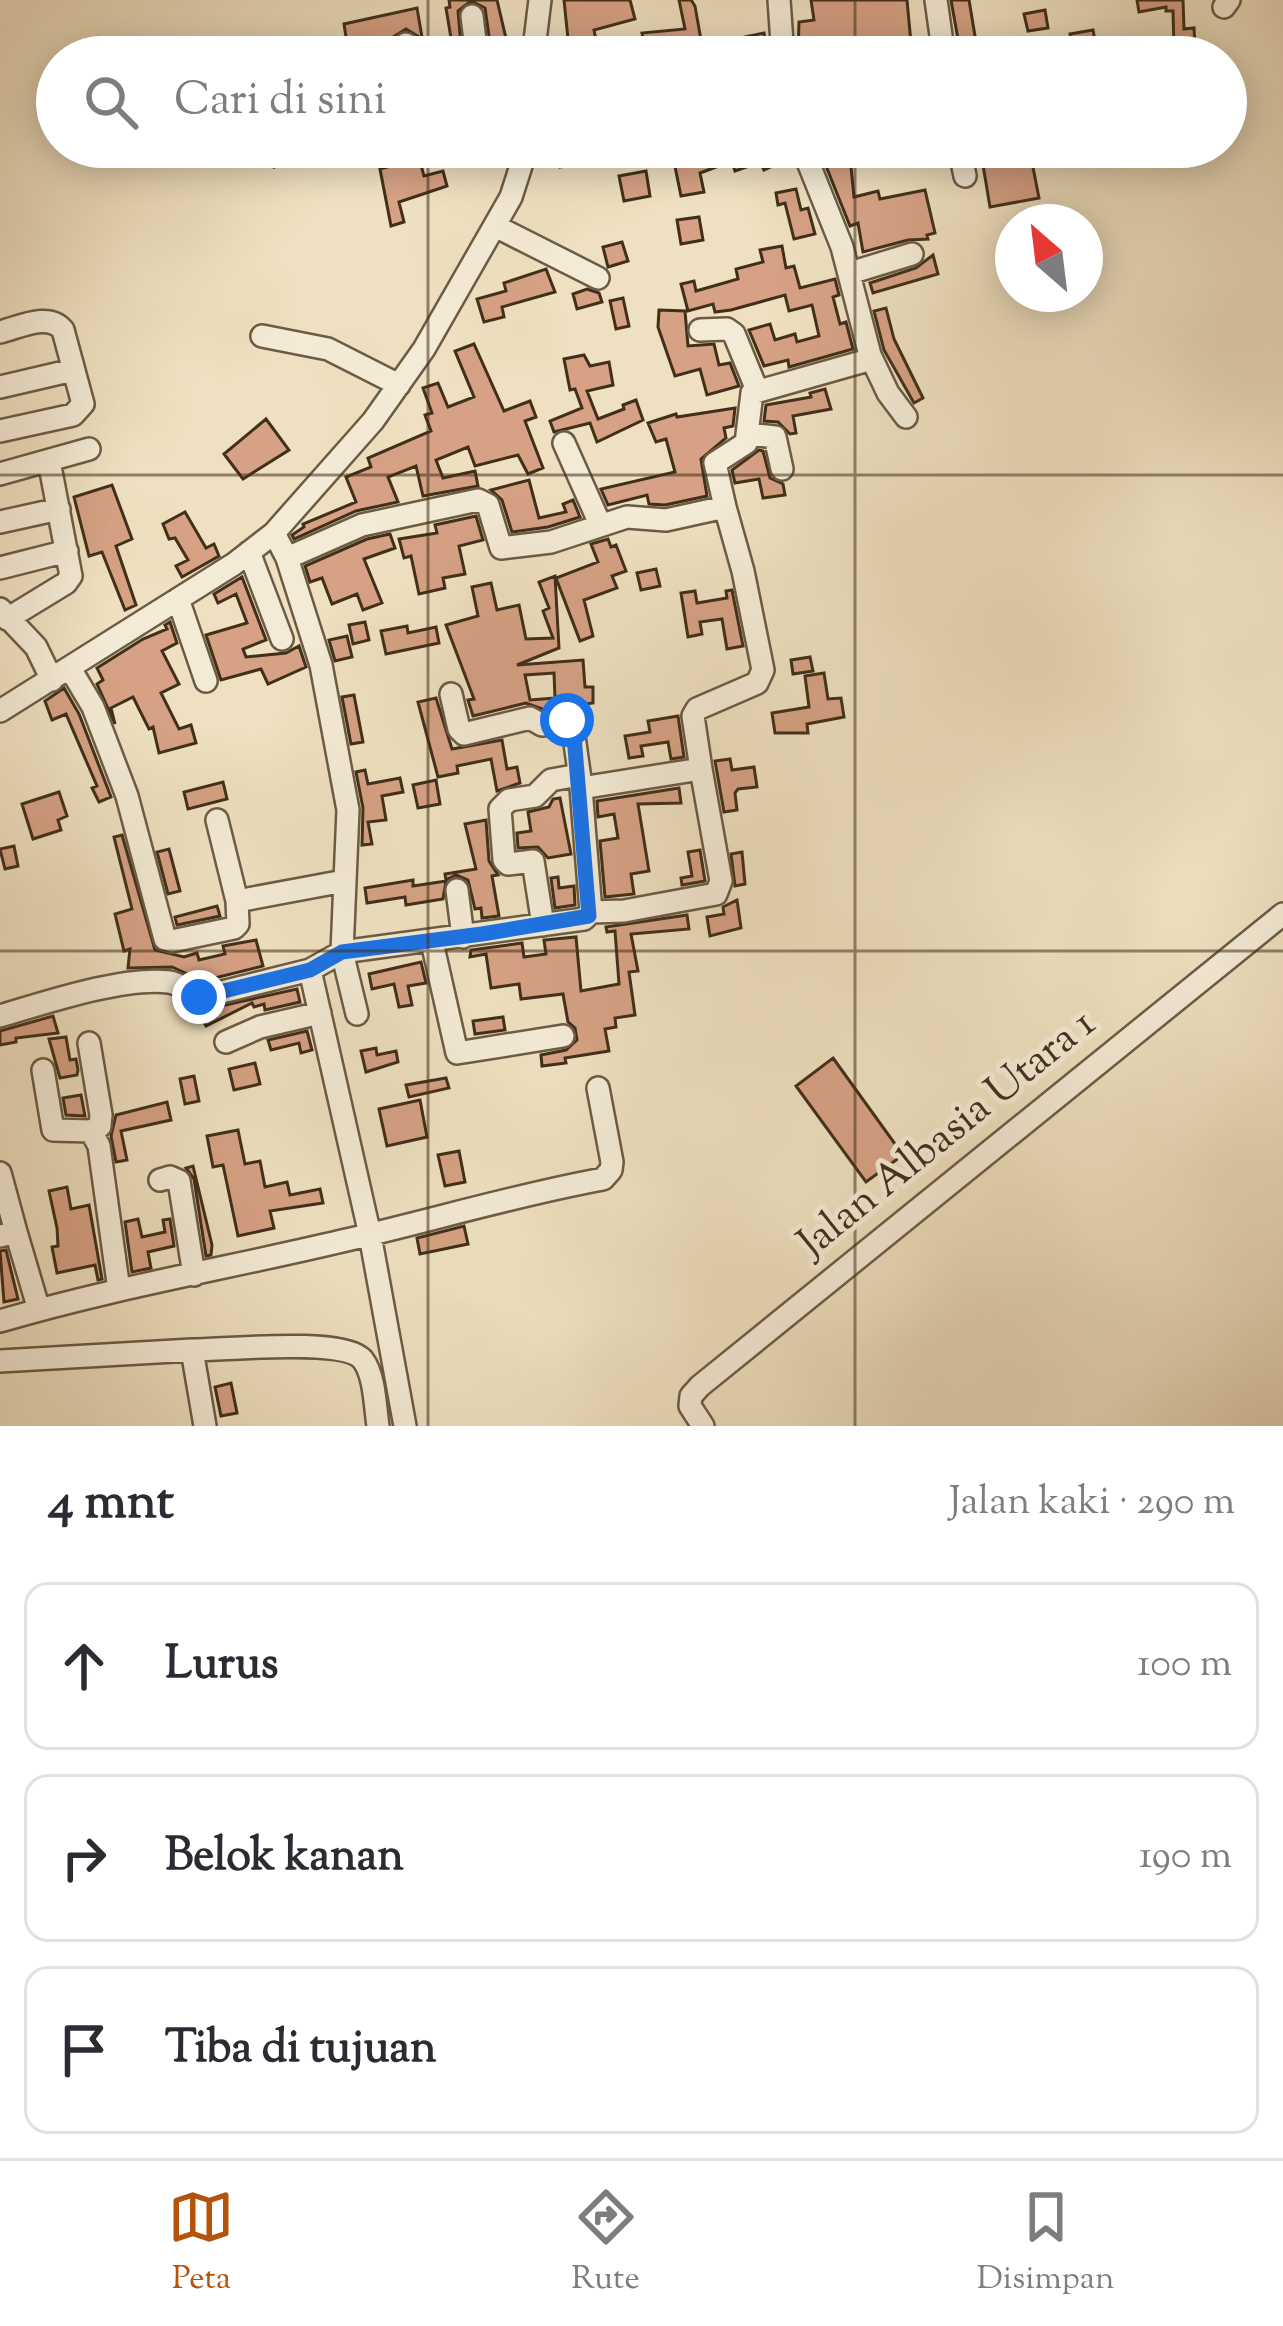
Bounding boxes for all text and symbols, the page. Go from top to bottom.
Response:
search box [36,36,1247,168]
icon: search [78,69,144,135]
text: Cari di sini [174,70,387,135]
north arrow [995,204,1103,312]
route start [540,693,594,747]
route end [172,970,226,1024]
street label: Jalan Albasia Utara 1 [785,996,1110,1275]
text: 4 mnt [48,1468,174,1541]
text: Jalan kaki · 290 m [949,1476,1235,1532]
icon: ahead [51,1633,117,1699]
text: Lurus [165,1634,279,1699]
text: 100 m [1137,1638,1232,1694]
icon: right [51,1825,117,1891]
text: Belok kanan [165,1826,404,1891]
text: 190 m [1139,1830,1232,1886]
icon: arrive [51,2017,117,2083]
text: Tiba di tujuan [165,2018,437,2083]
tab: Peta [168,2184,234,2304]
tab: Rute [571,2184,640,2304]
tab: Disimpan [977,2184,1115,2304]

